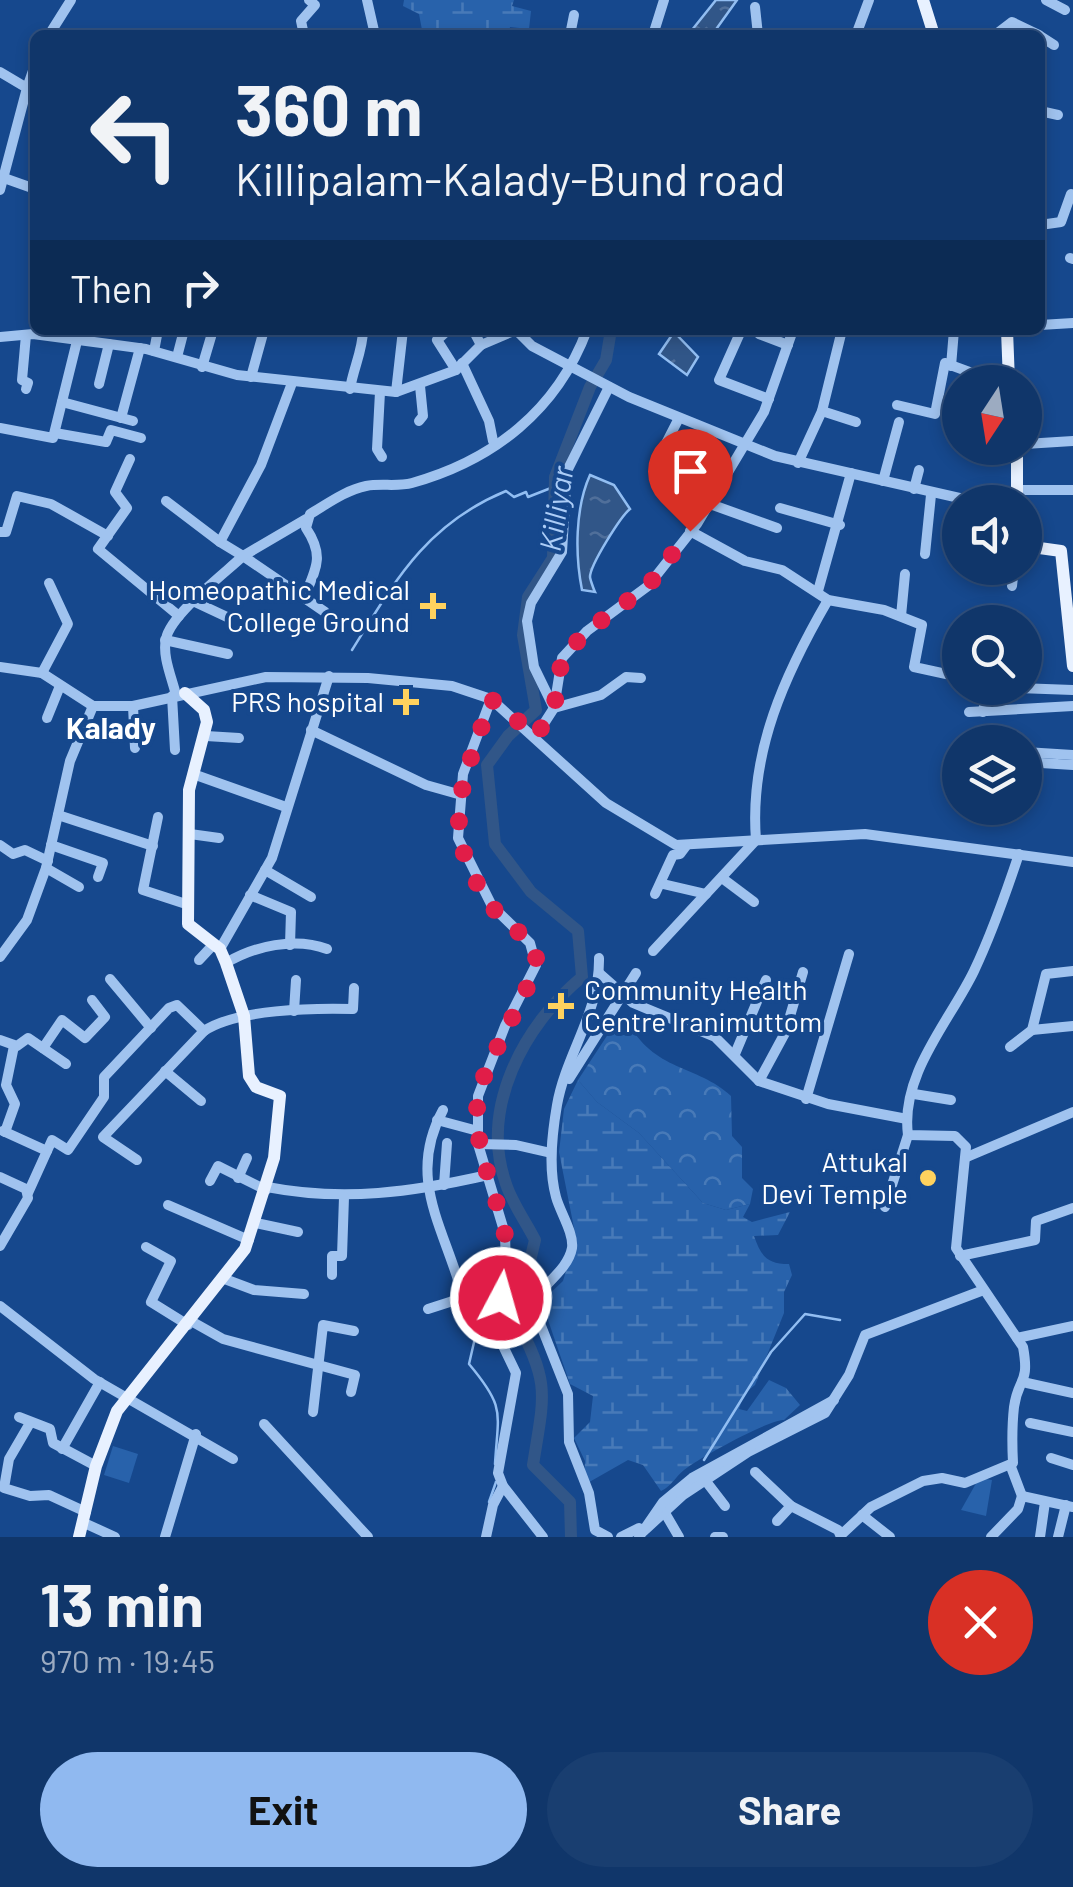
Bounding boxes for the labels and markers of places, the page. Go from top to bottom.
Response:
pin [648,429,733,532]
place label: Homeopathic Medical College Ground [148,572,410,638]
marker: Homeopathic Medical College Ground [420,593,446,619]
place label: PRS hospital [231,684,384,718]
marker: PRS hospital [393,689,419,715]
place label: Community Health Centre Iranimuttom [584,972,822,1038]
marker: Community Health Centre Iranimuttom [548,993,574,1019]
place label: Attukal Devi Temple [761,1144,908,1210]
marker: Attukal Devi Temple [917,1167,939,1189]

